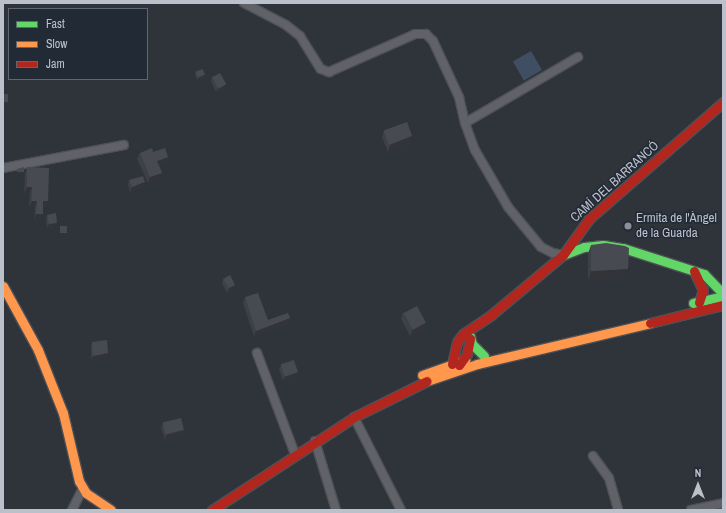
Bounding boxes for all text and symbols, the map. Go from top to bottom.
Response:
legend [8,8,148,80]
text: Fast [46,16,65,32]
text: Slow [46,36,67,52]
text: Jam [46,56,65,72]
street label: CAMÍ DEL BARRANCÓ [568,138,662,226]
place label: Ermita de l'Àngel de la Guarda [636,211,717,242]
marker: Ermita de l'Àngel de la Guarda [623,221,633,231]
north arrow [678,465,718,505]
text: N [695,466,701,480]

